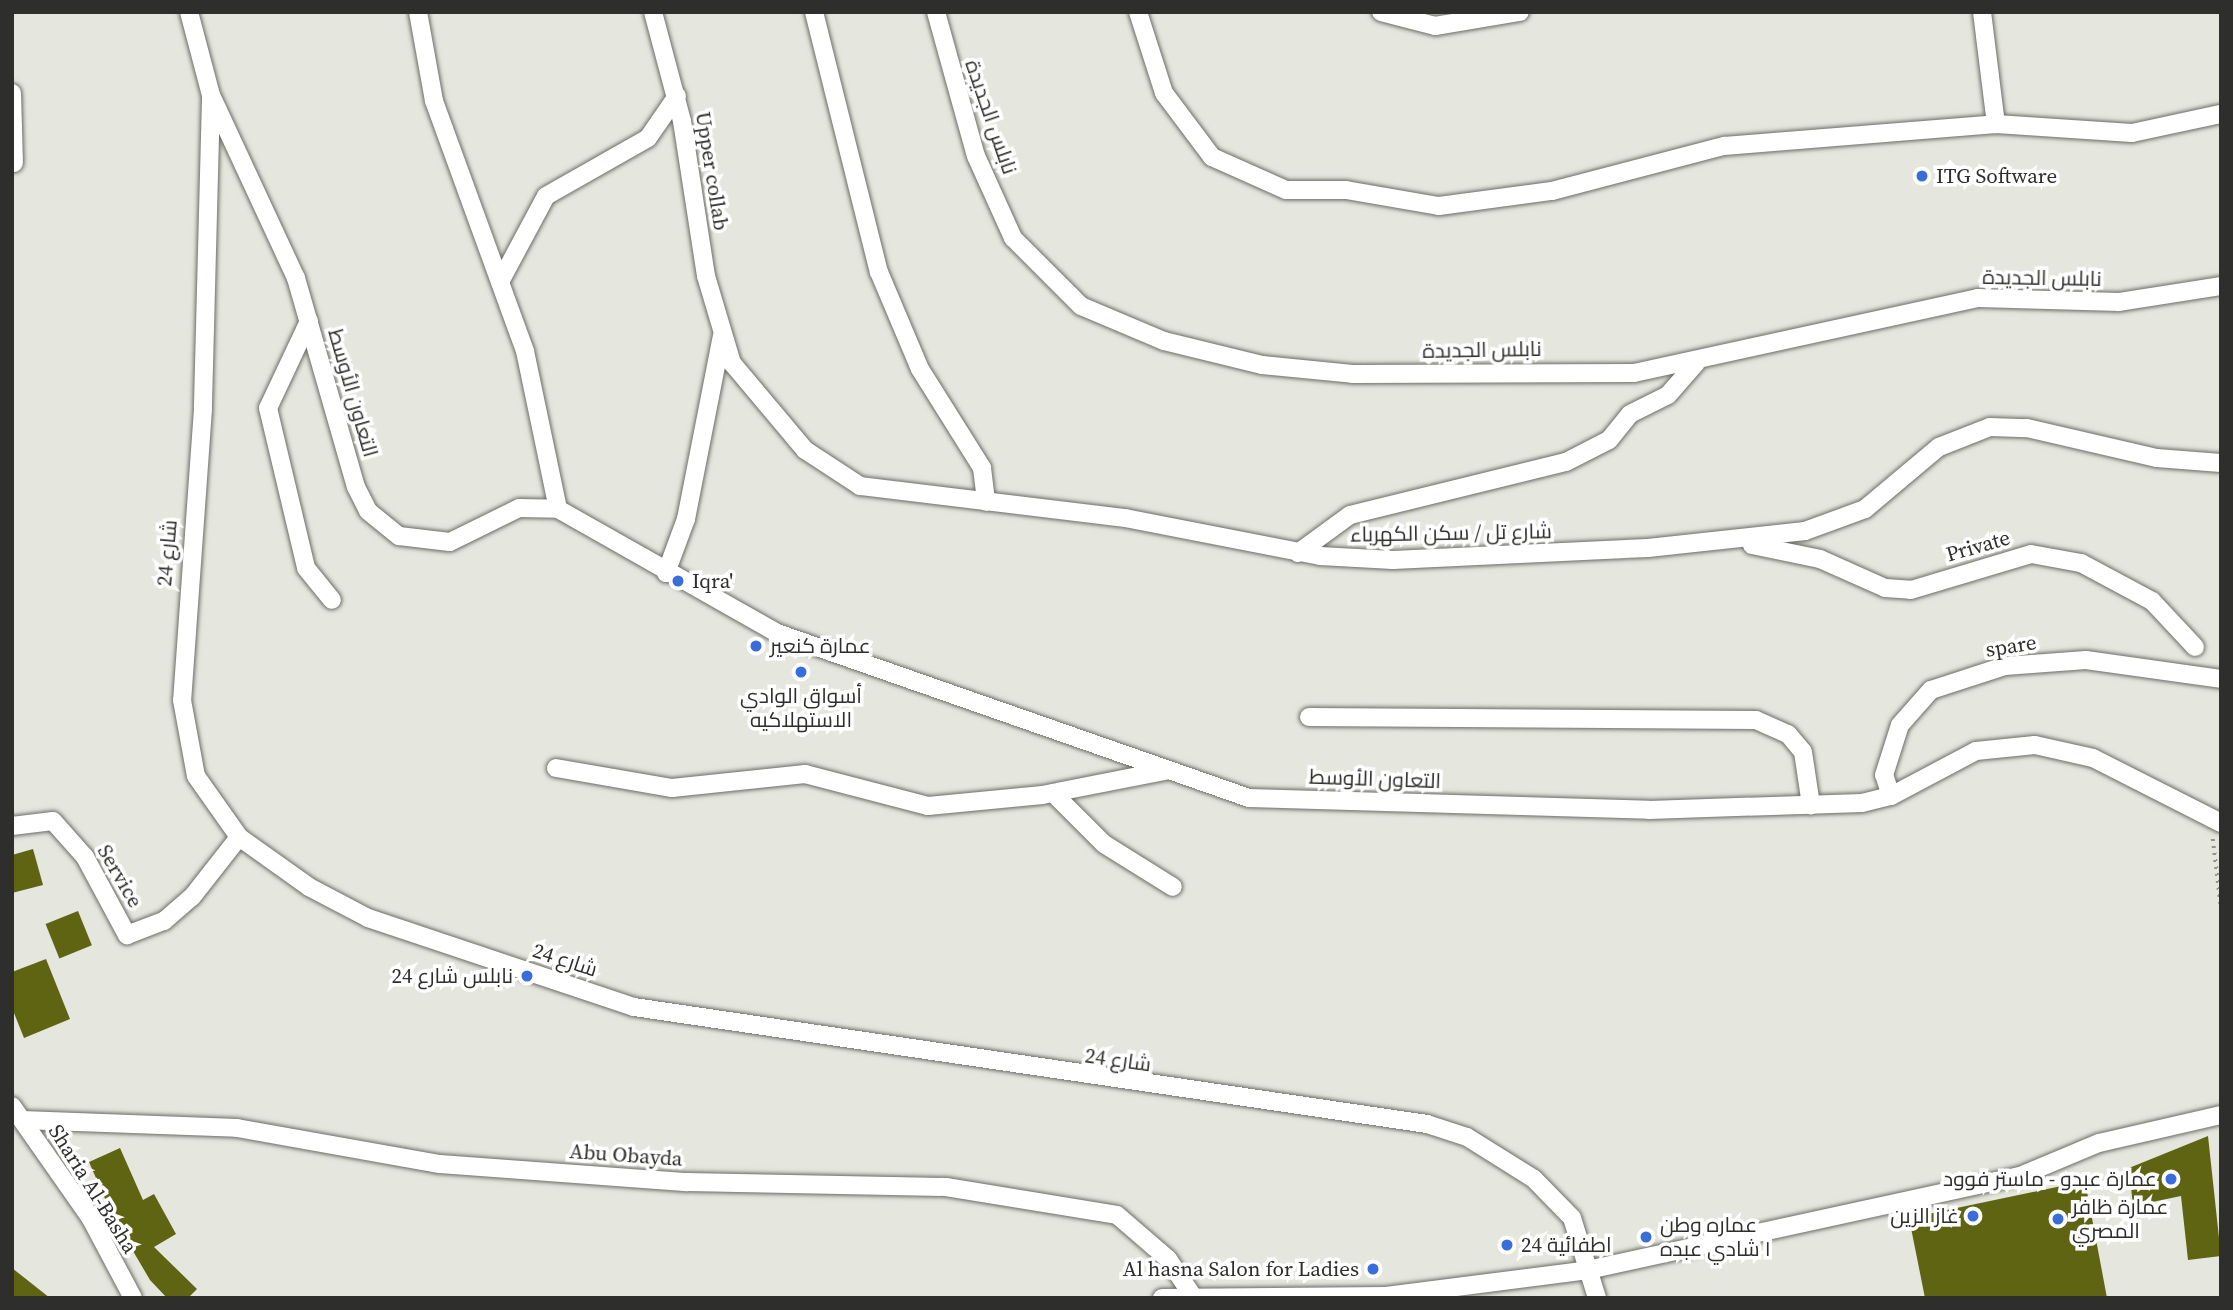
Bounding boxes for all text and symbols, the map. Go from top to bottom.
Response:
street label: نابلس الجديدة [960,56,1022,178]
street label: Upper collab [690,110,734,232]
place label: ITG Software [1936,163,2057,189]
marker: ITG Software [1914,168,1930,184]
street label: نابلس الجديدة [1982,264,2102,292]
street label: التعاون الأوسط [323,326,383,460]
street label: نابلس الجديدة [1422,336,1542,364]
street label: شارع 24 [152,519,182,587]
street label: شارع تل / سكن الكهرباء [1350,519,1552,547]
street label: Private [1943,525,2013,567]
place label: Iqra' [692,568,733,594]
marker: Iqra' [670,573,686,589]
street label: spare [1984,630,2038,662]
place label: عمارة كنعير [770,633,871,659]
marker: عمارة كنعير [748,638,764,654]
marker: أسواق الوادي الاستهلاكيه [793,664,809,680]
place label: أسواق الوادي الاستهلاكيه [740,683,862,733]
street label: التعاون الأوسط [1309,764,1441,794]
street label: Service [92,840,148,912]
street label: شارع 24 [529,938,601,982]
place label: نابلس شارع 24 [391,963,513,989]
marker: نابلس شارع 24 [519,968,535,984]
street label: شارع 24 [1083,1043,1153,1077]
street label: Sharia Al-Basha [43,1120,143,1258]
street label: Abu Obayda [569,1138,683,1172]
place label: عمارة عبدو - ماستر فوود [1943,1166,2157,1192]
marker: عمارة عبدو - ماستر فوود [2163,1171,2179,1187]
place label: عمارة ظافر المصري [2072,1194,2168,1244]
place label: غاز الزين [1890,1203,1959,1229]
marker: غاز الزين [1965,1208,1981,1224]
marker: عمارة ظافر المصري [2050,1211,2066,1227]
place label: عماره وطن ١ شادي عبده [1660,1212,1771,1262]
marker: عماره وطن ١ شادي عبده [1638,1229,1654,1245]
place label: اطفائية 24 [1521,1232,1612,1258]
marker: اطفائية 24 [1499,1237,1515,1253]
place label: Al hasna Salon for Ladies [1123,1256,1359,1282]
marker: Al hasna Salon for Ladies [1365,1261,1381,1277]

